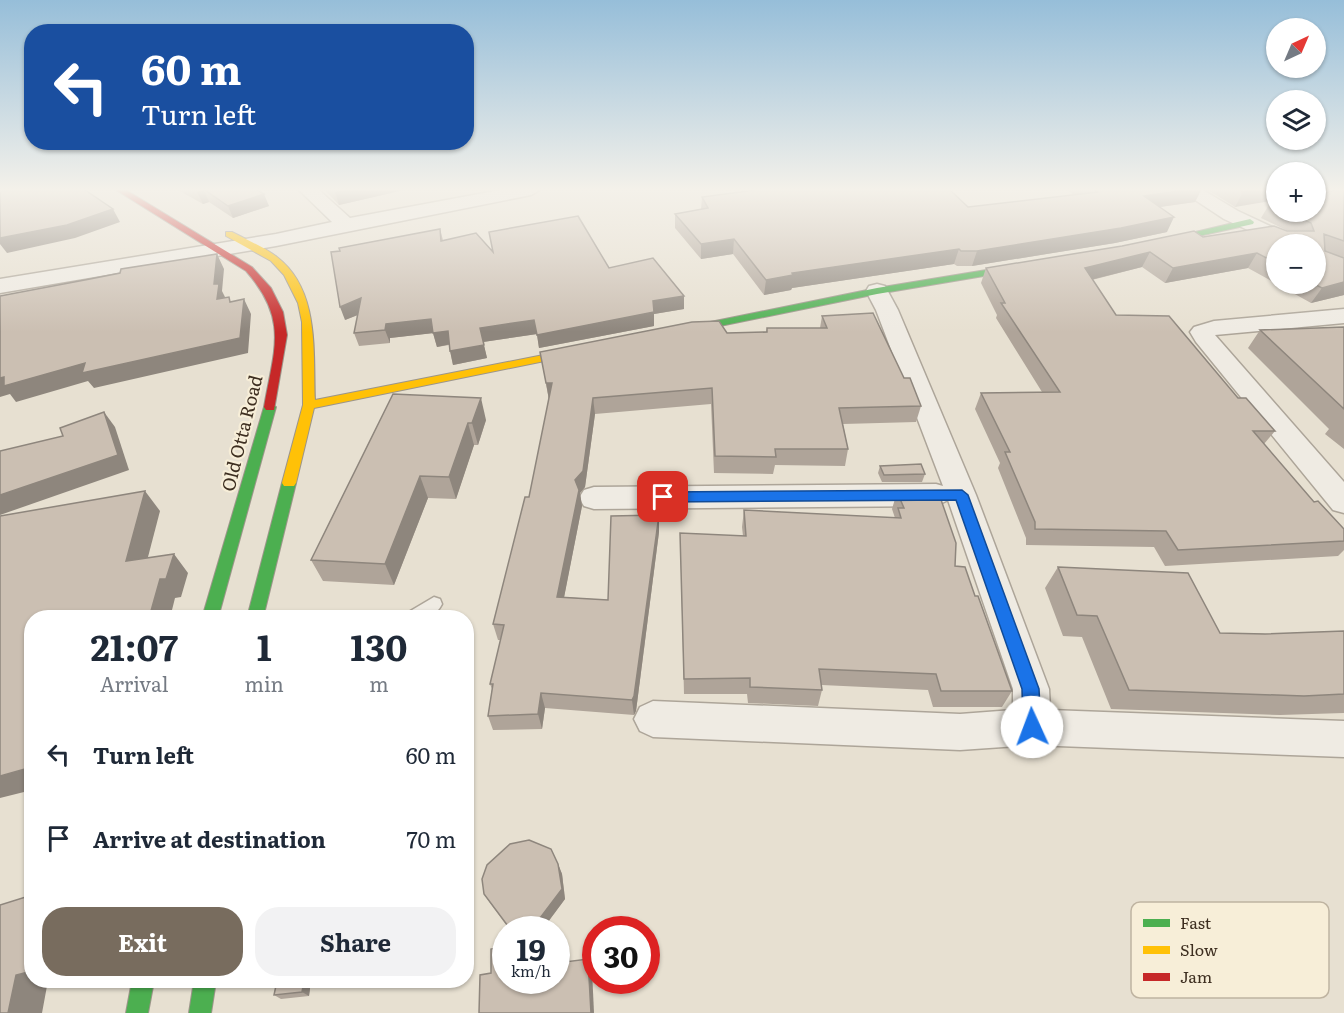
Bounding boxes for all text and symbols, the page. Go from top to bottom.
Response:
north arrow [1266,18,1326,78]
map controls [1266,18,1326,294]
text: 60 m [141,36,242,98]
icon: left [42,48,120,126]
button: layers [1266,90,1326,150]
text: Turn left [141,93,256,133]
button: + [1266,162,1326,222]
button: − [1266,234,1326,294]
street label: Old Otta Road [214,372,268,494]
pin [637,471,688,522]
icon: arrive [646,480,679,513]
text: 21:07 [90,619,178,672]
text: 1 [257,619,272,672]
text: 130 [350,619,407,672]
text: Arrival [100,668,168,698]
text: min [245,668,284,698]
text: m [369,668,389,698]
position arrow [1000,695,1064,759]
icon: left [42,738,75,771]
text: Turn left [93,738,194,771]
text: 60 m [406,738,456,771]
icon: arrive [42,822,75,855]
text: Arrive at destination [93,822,326,855]
text: 70 m [406,822,456,855]
legend [1131,902,1329,998]
button: Exit [42,907,243,976]
button: Share [255,907,456,976]
text: Fast [1180,910,1212,934]
speed limit sign: 30 [582,916,660,994]
text: 19 [516,926,546,970]
text: Slow [1180,937,1218,961]
text: km/h [511,959,551,982]
text: Jam [1180,964,1213,988]

